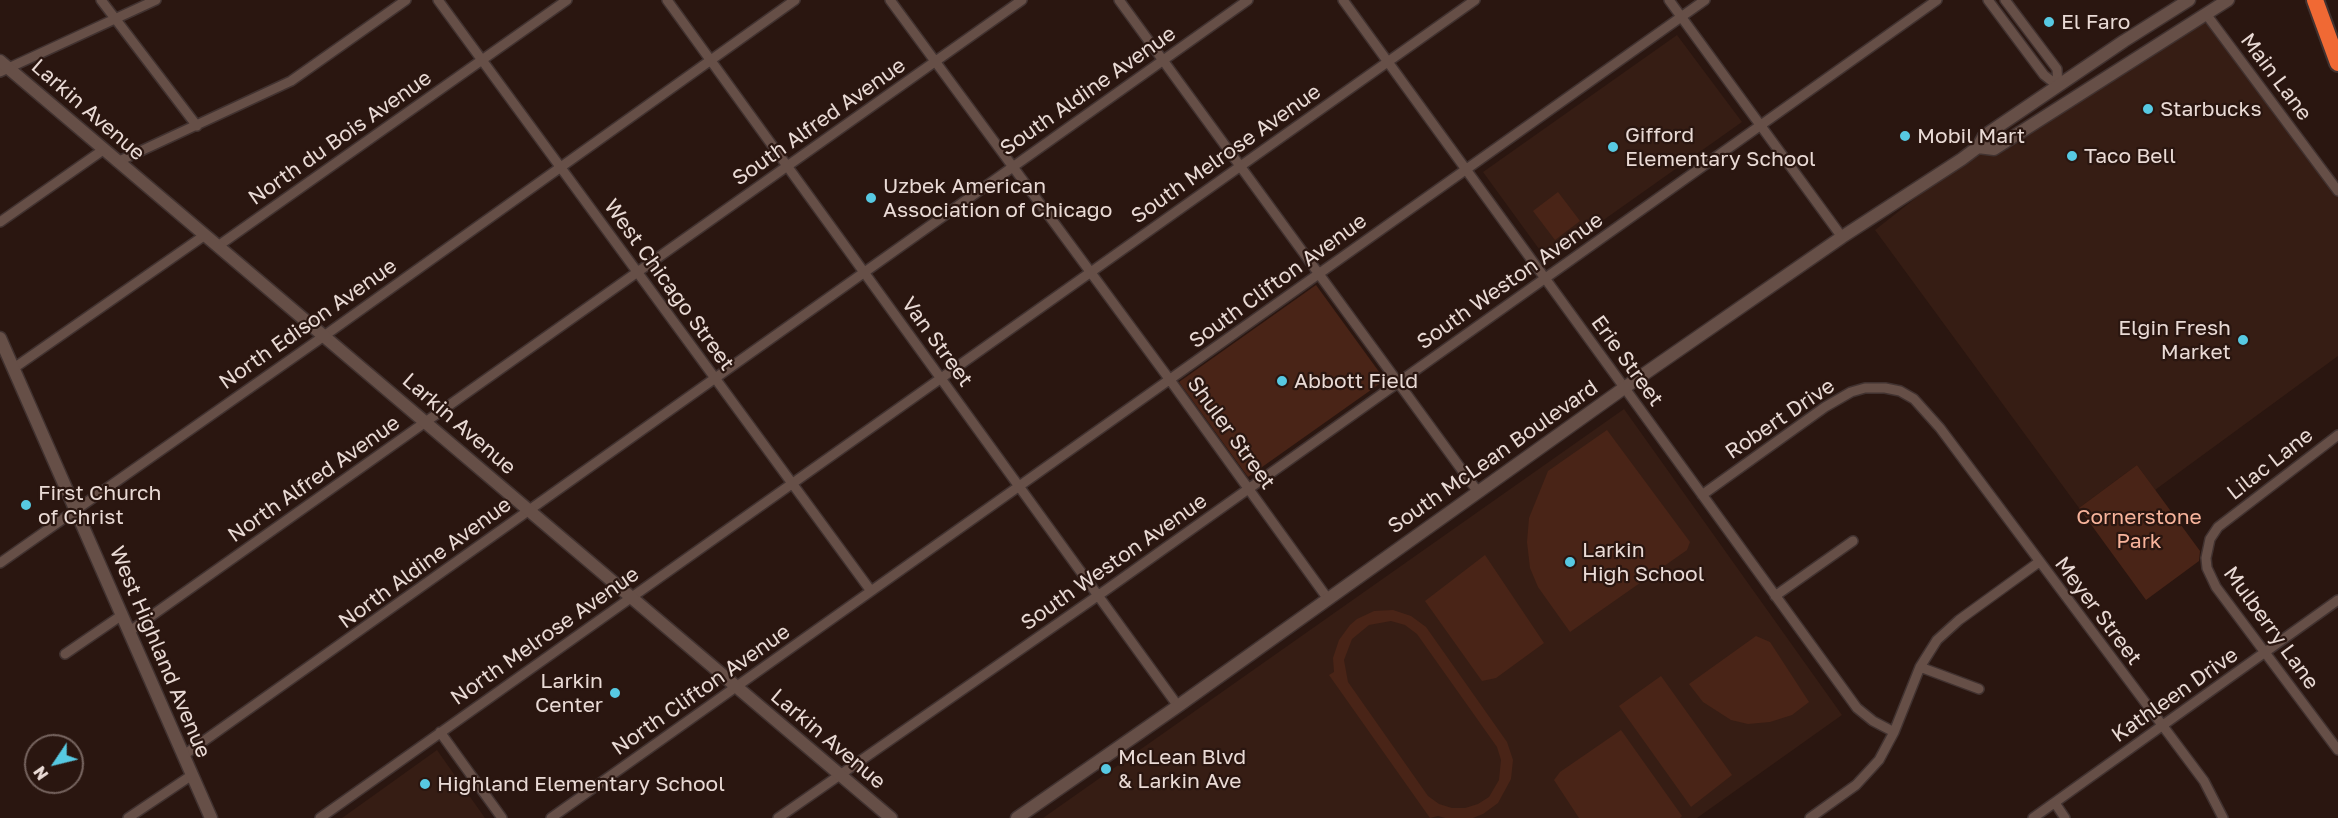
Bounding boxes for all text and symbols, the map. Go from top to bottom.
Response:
place label: El Faro [2061,9,2130,35]
marker: El Faro [2042,15,2056,29]
street label: South Aldine Avenue [995,21,1181,161]
street label: Main Lane [2235,28,2317,126]
street label: South Alfred Avenue [728,53,910,191]
street label: Larkin Avenue [26,54,150,166]
street label: North du Bois Avenue [244,65,436,211]
street label: South Melrose Avenue [1126,79,1326,229]
place label: Starbucks [2160,96,2262,122]
marker: Starbucks [2141,102,2155,116]
place label: Gifford Elementary School [1625,122,1816,172]
place label: Mobil Mart [1917,123,2025,149]
marker: Mobil Mart [1898,129,1912,143]
marker: Gifford Elementary School [1606,140,1620,154]
place label: Taco Bell [2084,143,2176,169]
marker: Taco Bell [2065,149,2079,163]
place label: Uzbek American Association of Chicago [883,173,1112,223]
marker: Uzbek American Association of Chicago [864,191,878,205]
street label: West Chicago Street [598,195,740,375]
street label: South Weston Avenue [1412,207,1608,355]
street label: South Clifton Avenue [1184,208,1372,354]
street label: North Edison Avenue [214,253,402,395]
street label: Van Street [896,292,978,392]
street label: Erie Street [1586,311,1668,411]
place label: Elgin Fresh Market [2118,315,2231,365]
marker: Elgin Fresh Market [2236,333,2250,347]
street label: Larkin Avenue [397,368,521,480]
place label: Abbott Field [1294,368,1418,394]
street label: Shuler Street [1182,372,1280,494]
street label: Robert Drive [1721,373,1839,465]
marker: Abbott Field [1275,374,1289,388]
street label: South McLean Boulevard [1383,375,1603,539]
street label: North Alfred Avenue [223,410,405,548]
street label: Lilac Lane [2222,423,2318,505]
place label: First Church of Christ [38,480,161,530]
street label: South Weston Avenue [1016,488,1212,636]
street label: North Aldine Avenue [334,492,516,634]
marker: First Church of Christ [19,498,33,512]
park label: Cornerstone Park [2076,504,2202,554]
place label: Larkin High School [1582,537,1704,587]
street label: West Highland Avenue [104,542,216,762]
street label: Meyer Street [2049,552,2147,670]
marker: Larkin High School [1563,555,1577,569]
street label: North Melrose Avenue [446,561,644,711]
street label: Mulberry Lane [2218,562,2324,694]
street label: North Clifton Avenue [607,619,795,761]
street label: Kathleen Drive [2107,642,2243,748]
place label: Larkin Center [535,668,603,718]
street label: Larkin Avenue [766,684,890,794]
marker: Larkin Center [608,686,622,700]
north arrow [24,734,84,794]
place label: McLean Blvd & Larkin Ave [1118,744,1246,794]
text: N [29,762,53,784]
marker: McLean Blvd & Larkin Ave [1099,762,1113,776]
place label: Highland Elementary School [437,771,725,797]
marker: Highland Elementary School [418,777,432,791]

